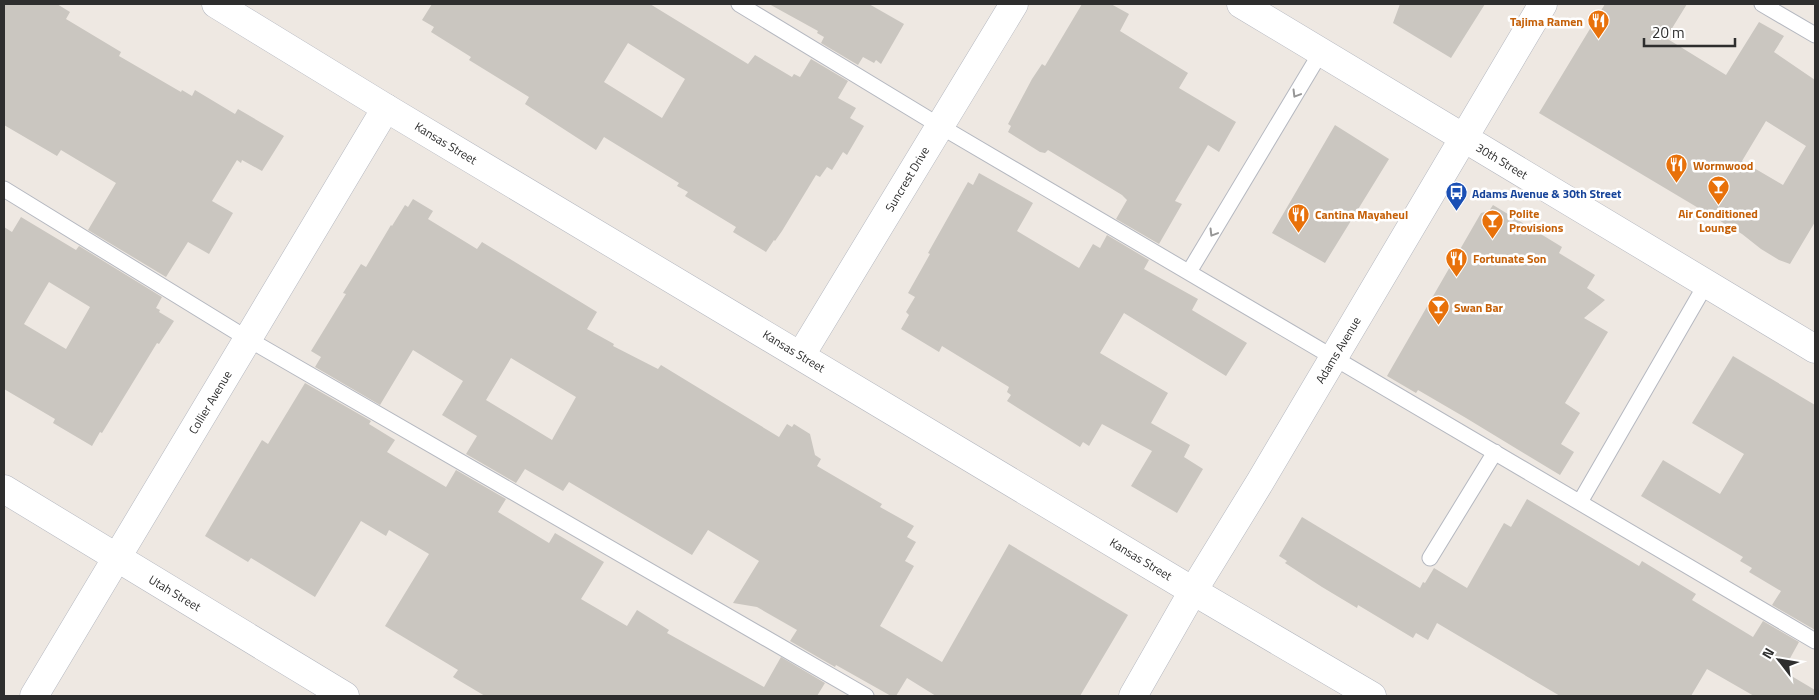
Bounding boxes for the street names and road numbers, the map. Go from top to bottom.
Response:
street label: Kansas Street [411,117,482,170]
street label: 30th Street [1472,138,1532,184]
street label: Suncrest Drive [880,143,934,215]
street label: Adams Avenue [1310,313,1366,387]
street label: Kansas Street [759,325,830,378]
street label: Collier Avenue [183,367,237,437]
street label: Kansas Street [1106,533,1177,586]
street label: Utah Street [145,570,205,616]

